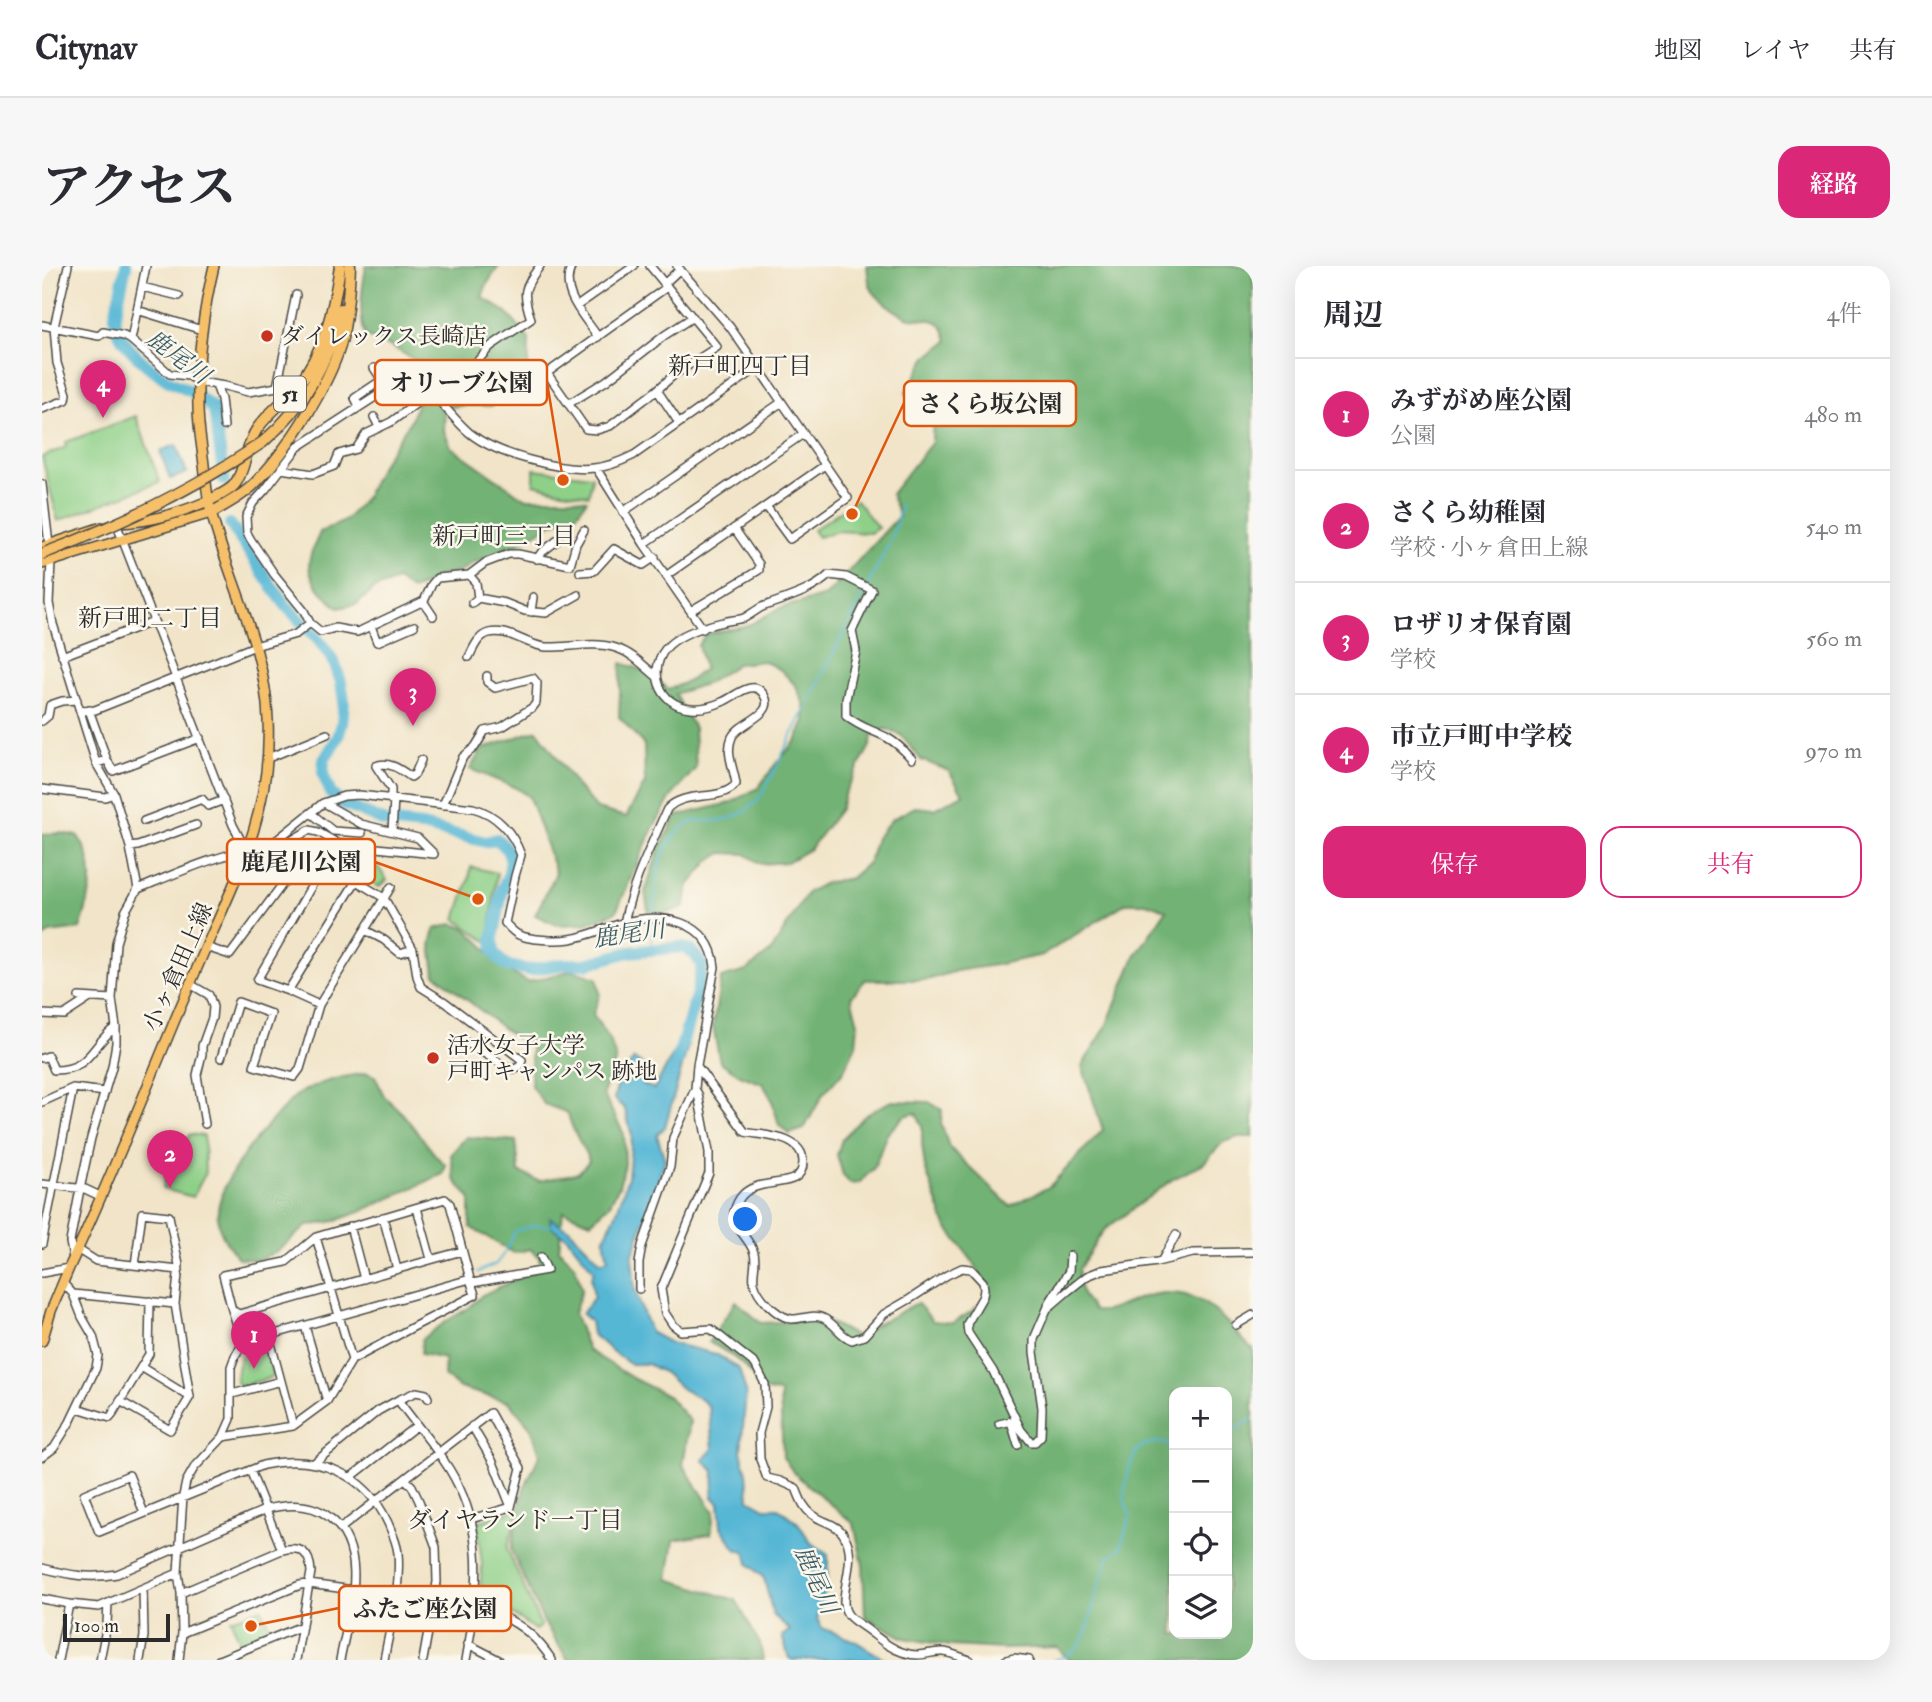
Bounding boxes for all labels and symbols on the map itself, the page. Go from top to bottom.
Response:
place label: ダイレックス長崎店 [281,322,487,351]
water label: 鹿尾川 [140,323,218,393]
marker: ダイレックス長崎店 [259,328,275,344]
district label: 新戸町四丁目 [668,351,812,382]
pin: 4 [80,360,126,418]
callout: オリーブ公園 [375,360,547,405]
text: オリーブ公園 [390,368,532,399]
road number: 51 [274,376,306,412]
callout: さくら坂公園 [904,381,1076,426]
text: さくら坂公園 [918,389,1062,420]
district label: 新戸町三丁目 [432,521,576,552]
district label: 新戸町二丁目 [78,603,222,634]
pin: 3 [390,668,436,726]
callout: 鹿尾川公園 [227,839,375,884]
text: 鹿尾川公園 [241,847,361,878]
street label: 小ヶ倉田上線 [137,898,219,1036]
water label: 鹿尾川 [591,913,670,954]
place label: 活水女子大学 戸町キャンパス 跡地 [447,1031,657,1086]
marker: 活水女子大学 戸町キャンパス 跡地 [425,1050,441,1066]
pin: 2 [147,1130,193,1188]
your location [728,1202,762,1236]
pin: 1 [231,1311,277,1369]
district label: ダイヤランド一丁目 [407,1505,623,1536]
water label: 鹿尾川 [787,1541,846,1622]
callout: ふたご座公園 [339,1586,511,1631]
text: ふたご座公園 [353,1594,497,1625]
scale bar [63,1611,170,1643]

